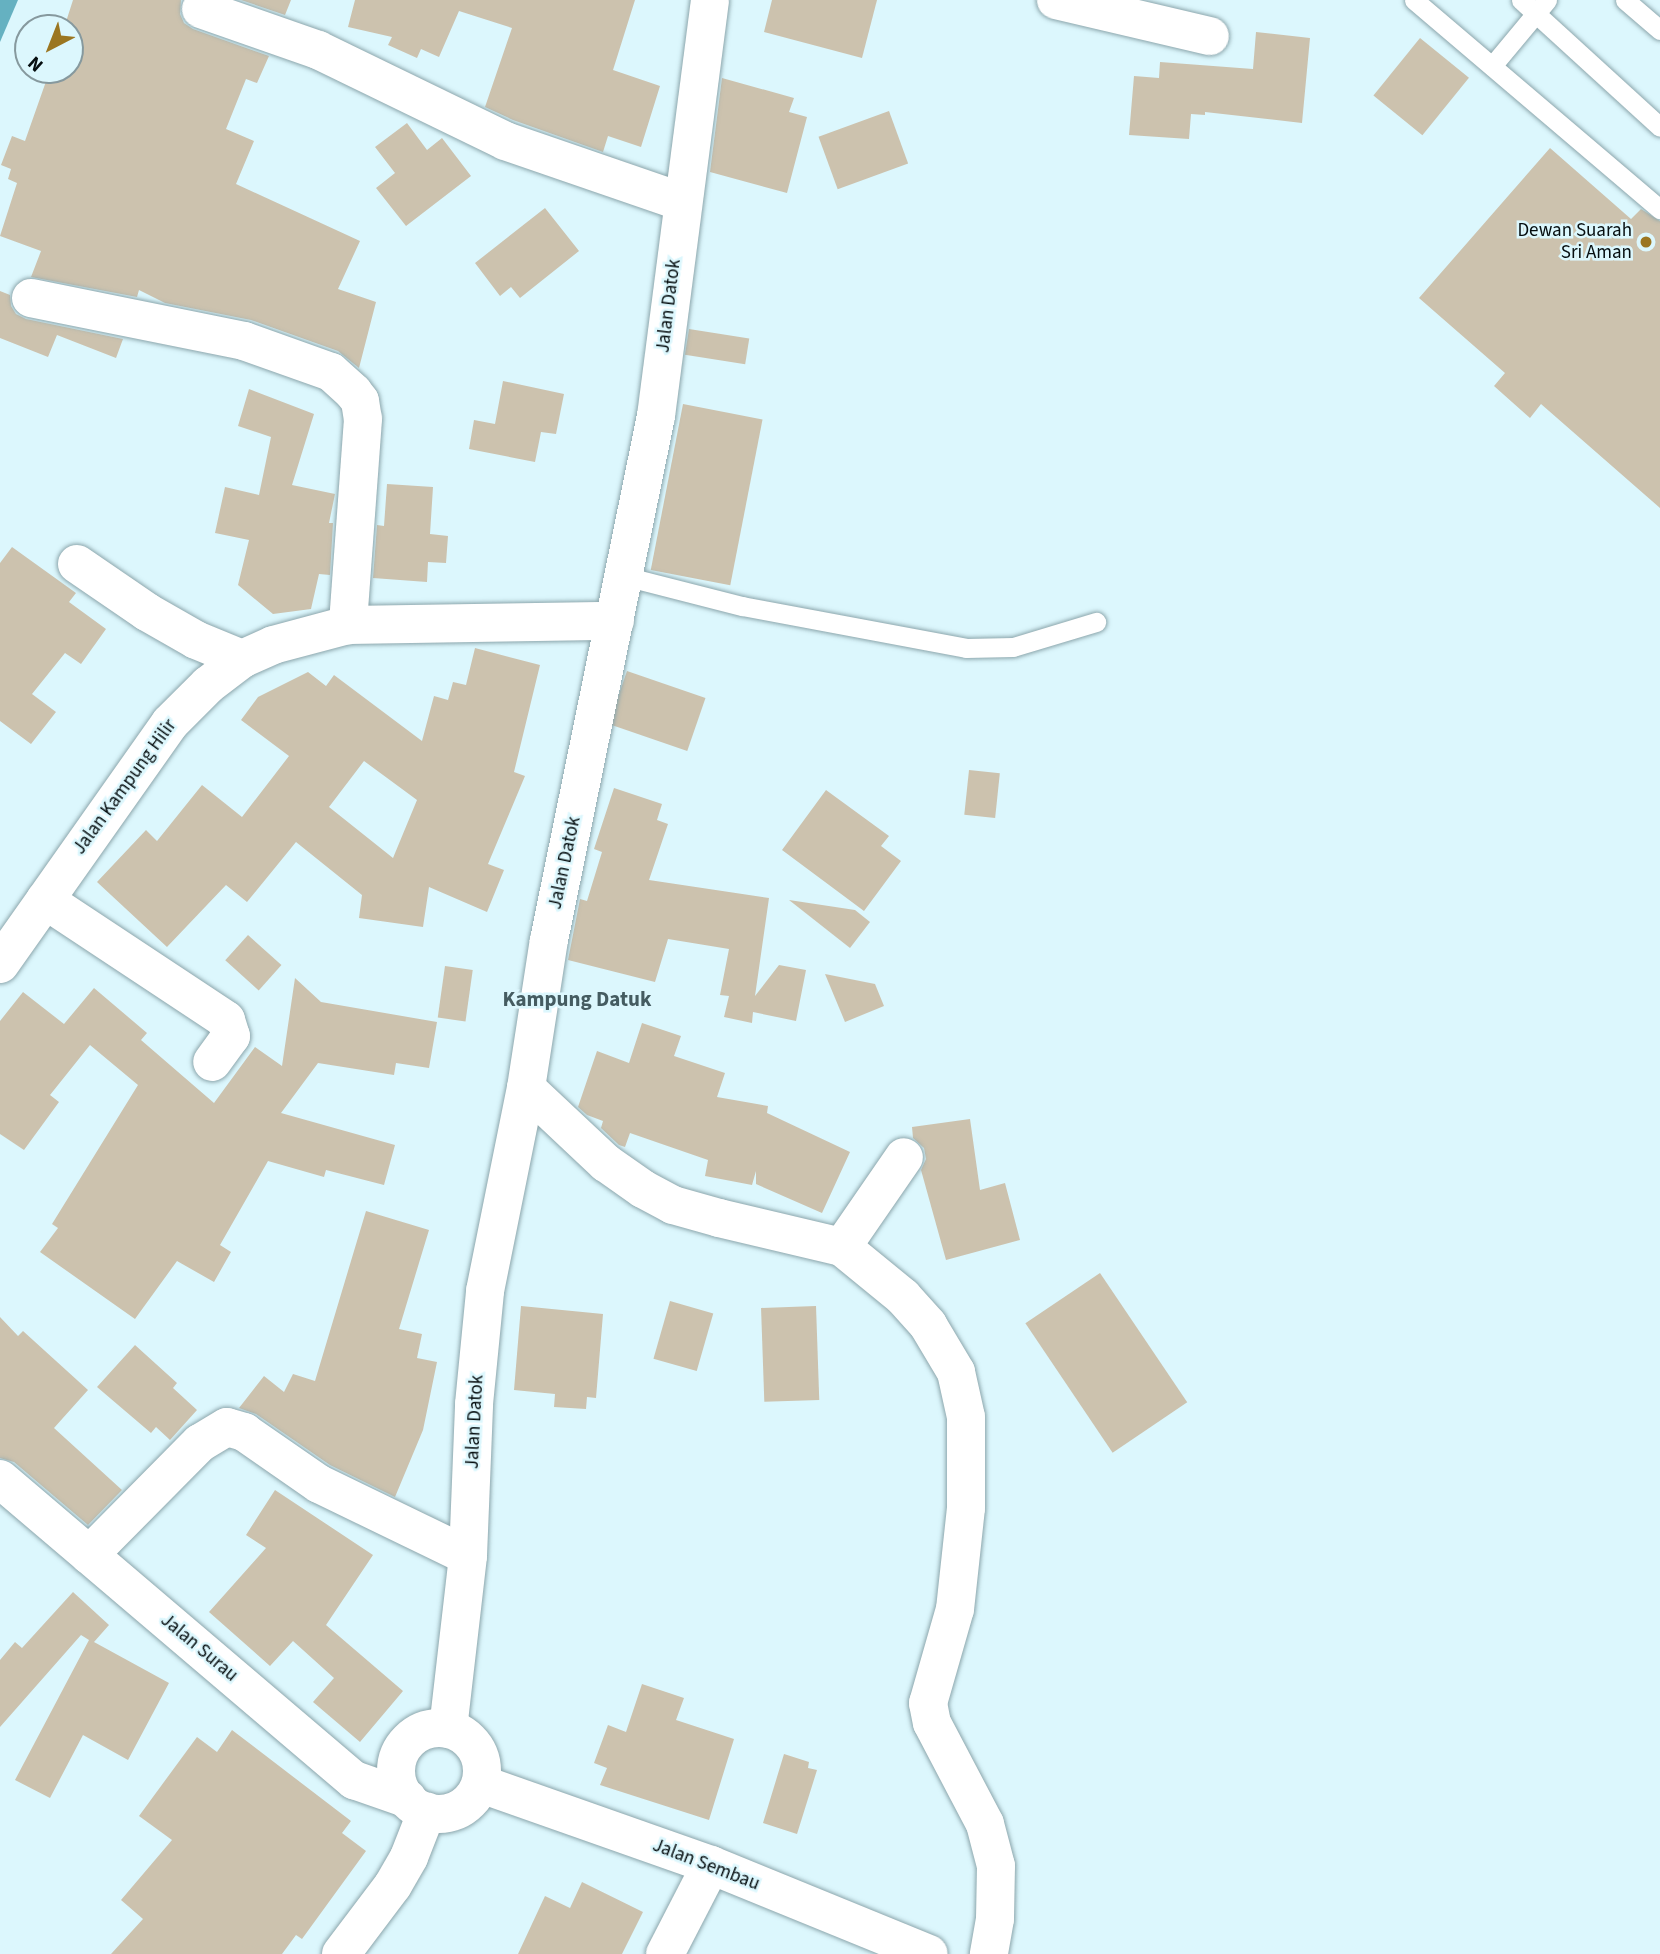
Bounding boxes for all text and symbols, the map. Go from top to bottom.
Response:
north arrow [14,14,84,84]
text: N [22,49,50,78]
place label: Dewan Suarah Sri Aman [1517,220,1632,264]
marker: Dewan Suarah Sri Aman [1638,234,1654,250]
street label: Jalan Datok [652,258,686,354]
street label: Jalan Kampung Hilir [68,715,182,859]
street label: Jalan Datok [544,815,586,911]
district label: Kampung Datuk [503,986,651,1012]
street label: Jalan Datok [461,1374,489,1470]
street label: Jalan Surau [156,1609,242,1687]
street label: Jalan Sembau [649,1834,763,1896]

